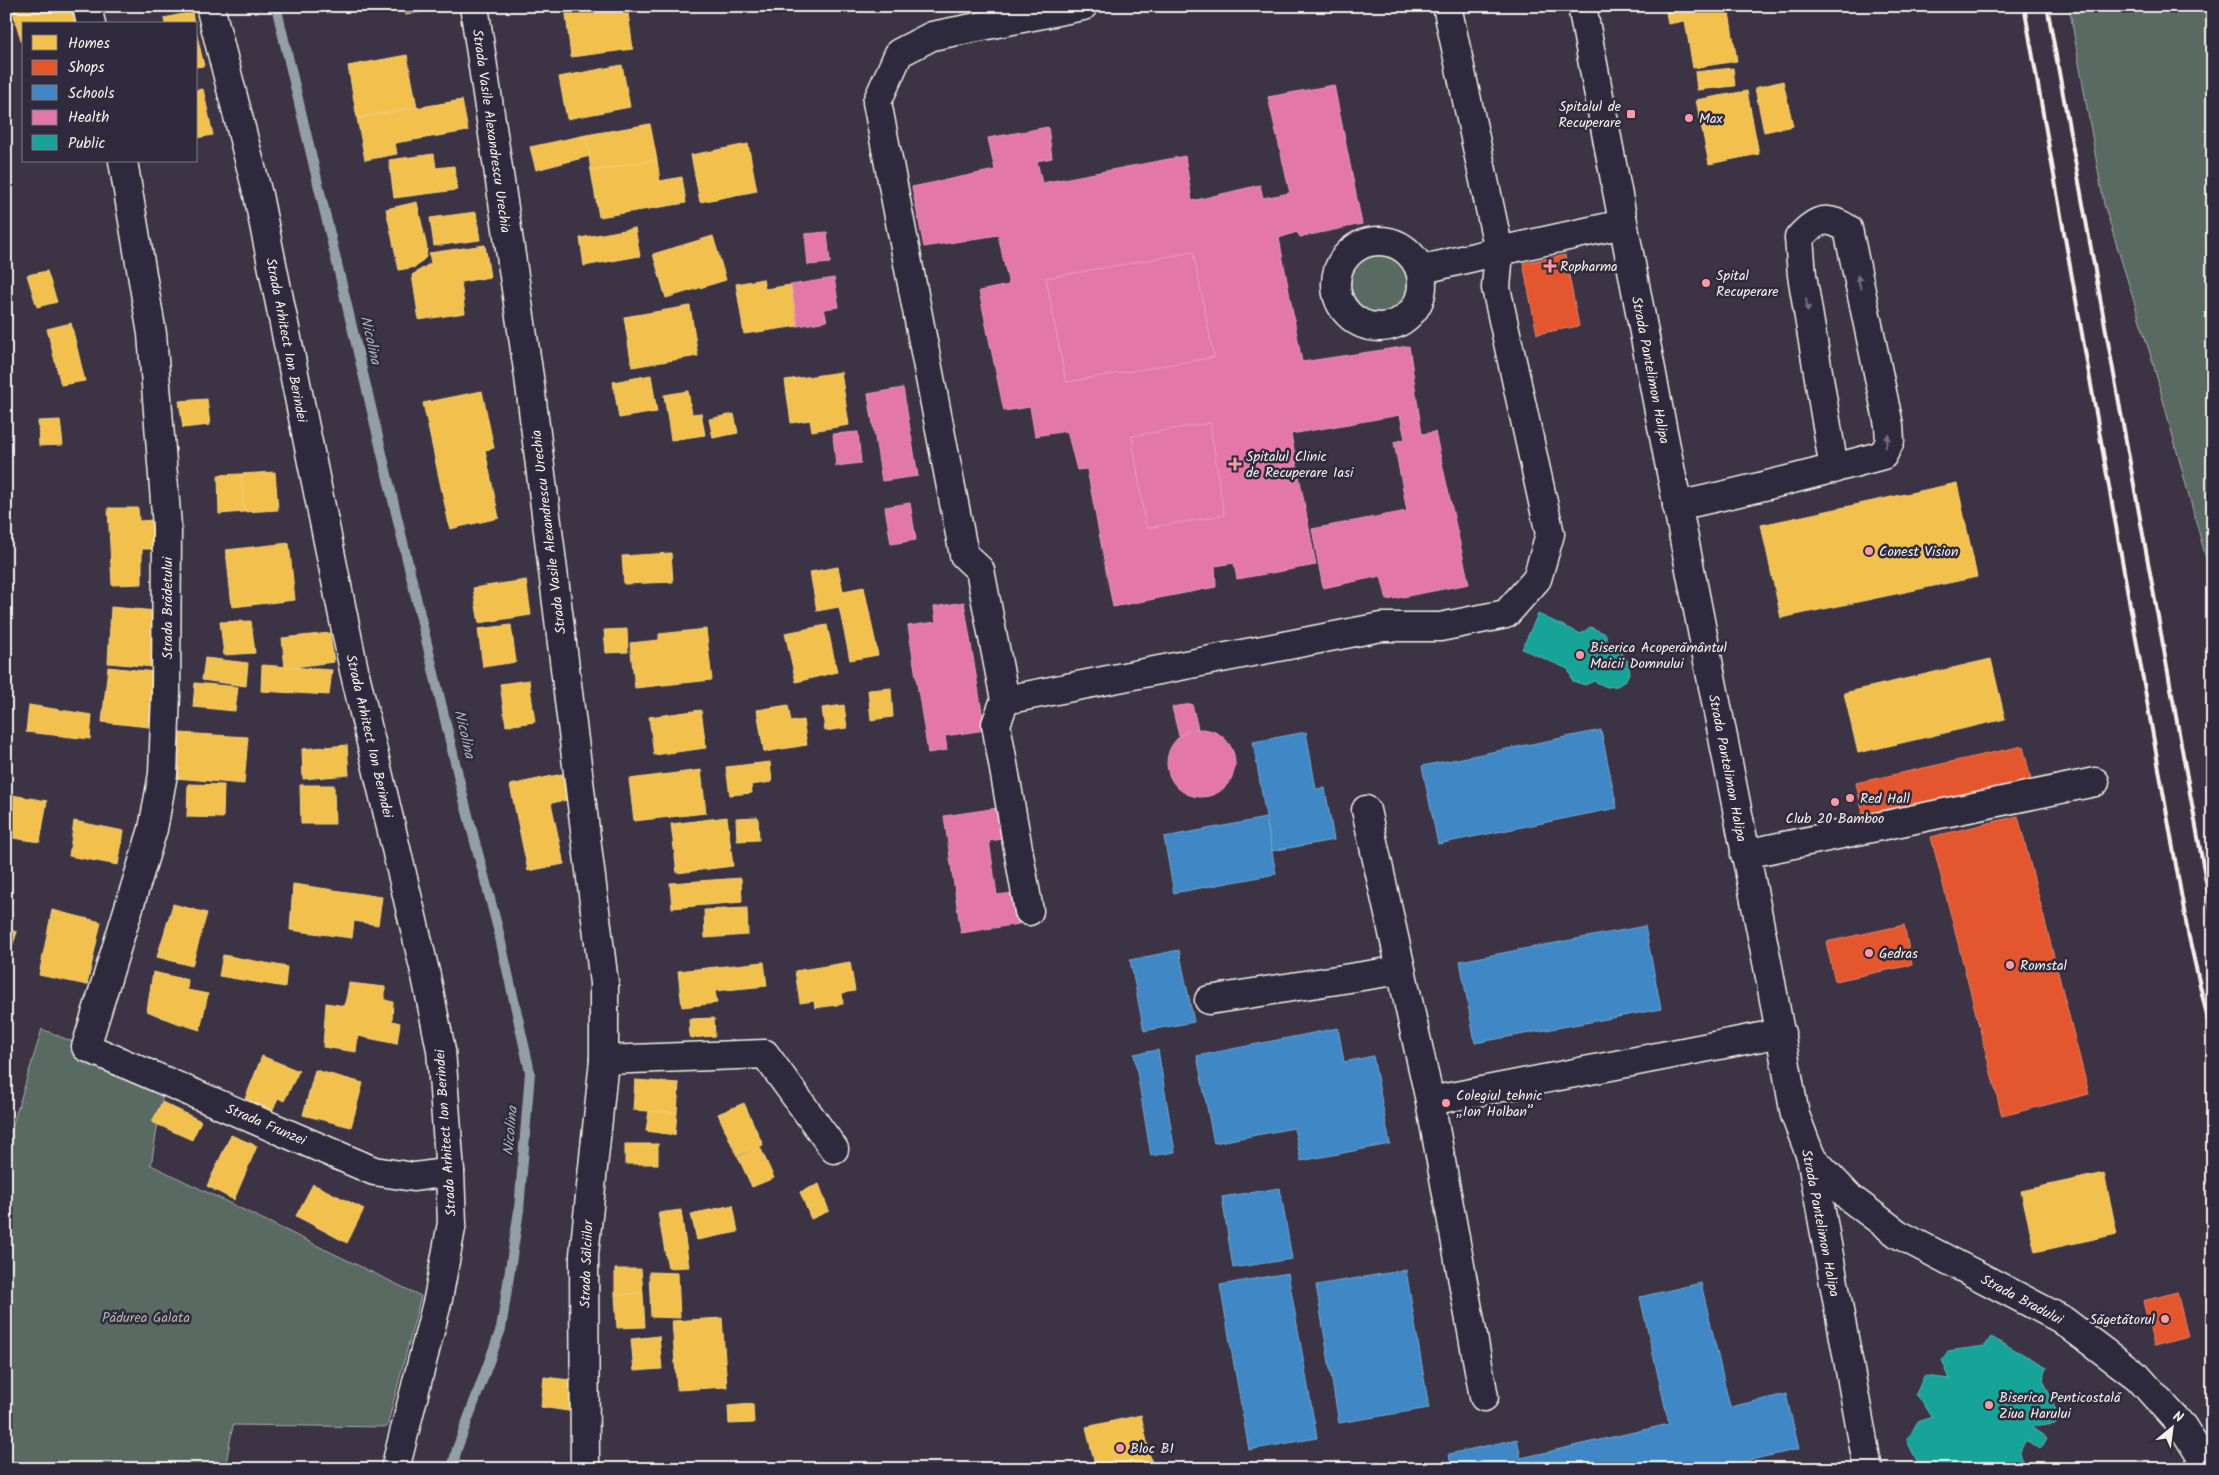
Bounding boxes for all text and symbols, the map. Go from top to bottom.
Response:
legend [22,22,198,162]
street label: Strada Vasile Alexandrescu Urechia [466,28,516,234]
text: Homes [68,32,111,56]
text: Shops [68,56,105,80]
text: Schools [68,82,115,106]
place label: Spitalul de Recuperare [1558,96,1622,134]
text: Health [68,106,109,130]
marker: Spitalul de Recuperare [1625,108,1637,120]
place label: Max [1699,108,1724,130]
marker: Max [1683,112,1695,124]
text: Public [68,132,105,156]
street label: Strada Arhitect Ion Berindei [259,256,313,425]
place label: Ropharma [1560,256,1618,278]
marker: Ropharma [1544,260,1556,272]
place label: Spital Recuperare [1716,265,1779,303]
one-way arrow [1855,274,1863,289]
marker: Spital Recuperare [1700,277,1712,289]
street label: Strada Pantelimon Halipa [1625,295,1675,446]
one-way arrow [1804,298,1812,314]
water label: Nicolina [353,313,387,368]
street label: Strada Vasile Alexandrescu Urechia [526,429,572,635]
one-way arrow [1884,432,1892,448]
place label: Spitalul Clinic de Recuperare Iasi [1246,446,1354,484]
marker: Spitalul Clinic de Recuperare Iasi [1228,457,1242,471]
place label: Conest Vision [1879,541,1958,563]
marker: Conest Vision [1863,545,1875,557]
street label: Strada Brădetului [157,556,179,659]
place label: Biserica Acoperământul Maicii Domnului [1590,637,1728,675]
marker: Biserica Acoperământul Maicii Domnului [1574,649,1586,661]
street label: Strada Arhitect Ion Berindei [340,652,399,821]
street label: Strada Pantelimon Halipa [1702,693,1752,844]
water label: Nicolina [447,707,481,762]
place label: Red Hall [1860,788,1910,810]
marker: Red Hall [1844,792,1856,804]
marker: Club 20 Bamboo [1829,796,1841,808]
place label: Club 20 Bamboo [1786,808,1884,830]
place label: Gedras [1879,943,1918,965]
marker: Gedras [1863,947,1875,959]
place label: Romstal [2020,955,2068,977]
marker: Romstal [2004,959,2016,971]
street label: Strada Arhitect Ion Berindei [429,1048,463,1217]
place label: Colegiul tehnic „Ion Holban” [1456,1085,1542,1123]
marker: Colegiul tehnic „Ion Holban” [1440,1097,1452,1109]
street label: Strada Frunzei [222,1098,310,1152]
water label: Nicolina [497,1104,525,1157]
street label: Strada Pantelimon Halipa [1795,1148,1845,1299]
street label: Strada Sălciilor [574,1218,600,1308]
street label: Strada Bradului [1976,1269,2067,1331]
park label: Pădurea Galata [102,1307,190,1329]
place label: Săgetătorul [2089,1309,2156,1331]
marker: Săgetătorul [2159,1313,2171,1325]
place label: Biserica Penticostală Ziua Harului [1999,1387,2122,1425]
marker: Biserica Penticostală Ziua Harului [1983,1399,1995,1411]
north arrow [2146,1402,2196,1452]
text: N [2169,1406,2187,1429]
place label: Bloc B1 [1130,1438,1174,1460]
marker: Bloc B1 [1114,1442,1126,1454]

